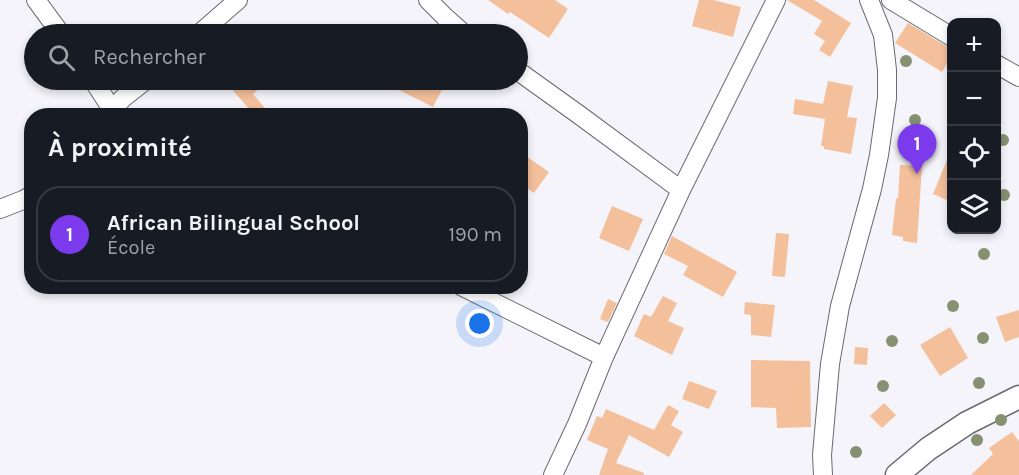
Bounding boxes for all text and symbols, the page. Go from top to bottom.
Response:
map controls [947,18,1001,234]
button: + [947,18,1001,72]
search box [24,24,528,90]
icon: search [45,41,78,74]
text: Rechercher [93,44,206,70]
button: − [947,72,1001,126]
pin: 1 [898,124,936,174]
button: locate [947,126,1001,180]
text: À proximité [48,132,192,163]
button: layers [947,180,1001,234]
text: African Bilingual School [107,210,360,236]
text: 1 [66,223,73,246]
text: 190 m [448,223,502,246]
text: École [107,236,155,259]
your location [465,309,494,338]

